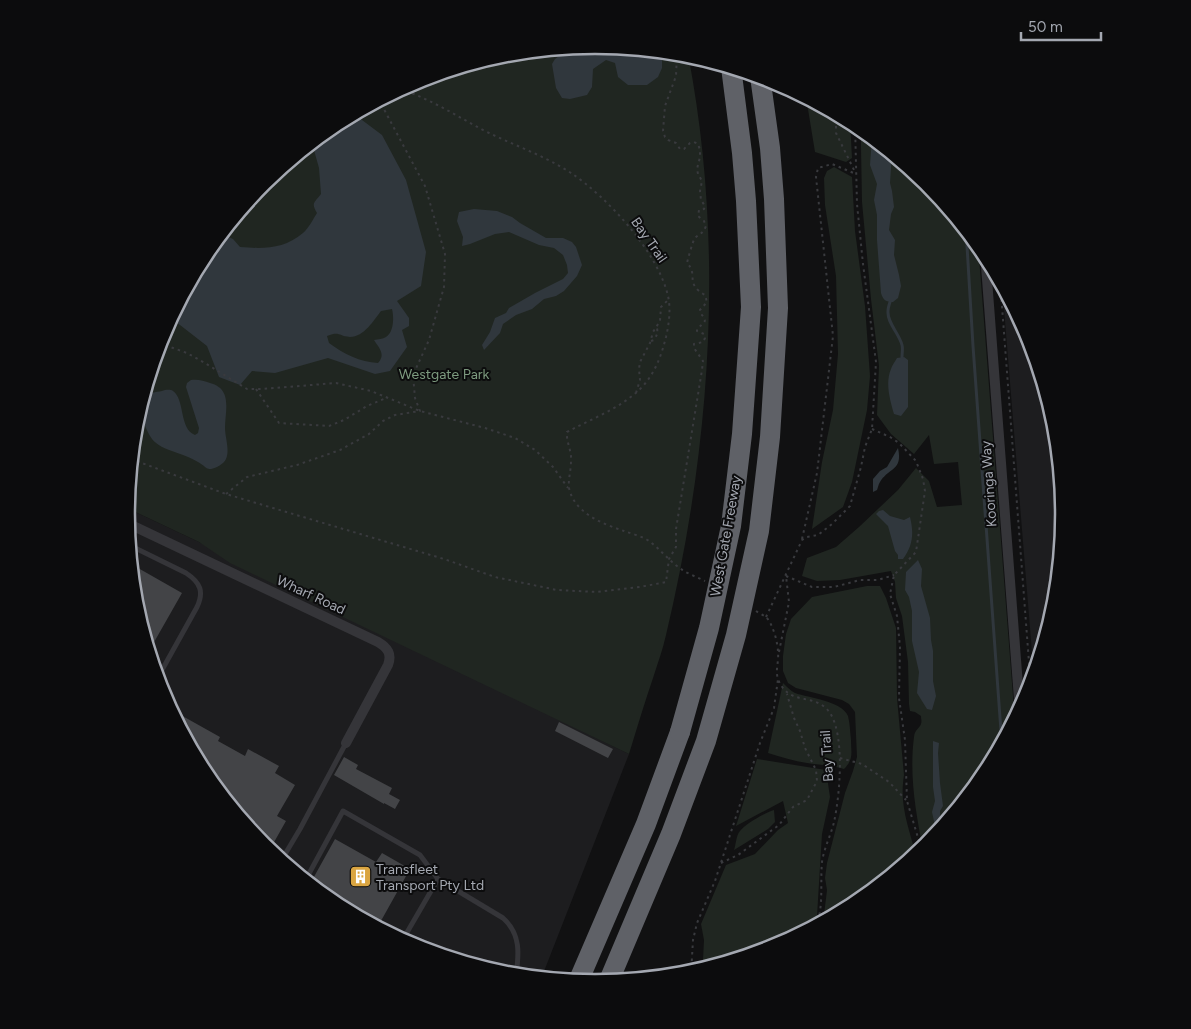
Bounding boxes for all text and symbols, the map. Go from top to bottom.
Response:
scale bar [1021,10,1101,42]
text: 50 m [1028,18,1063,36]
street label: Bay Trail [627,214,671,266]
park label: Westgate Park [399,366,490,383]
street label: Kooringa Way [977,440,1000,528]
street label: West Gate Freeway [707,474,745,598]
street label: Wharf Road [274,572,348,618]
street label: Bay Trail [817,730,837,782]
place label: Transfleet Transport Pty Ltd [376,861,484,894]
building icon: Transfleet Transport Pty Ltd [348,865,372,889]

